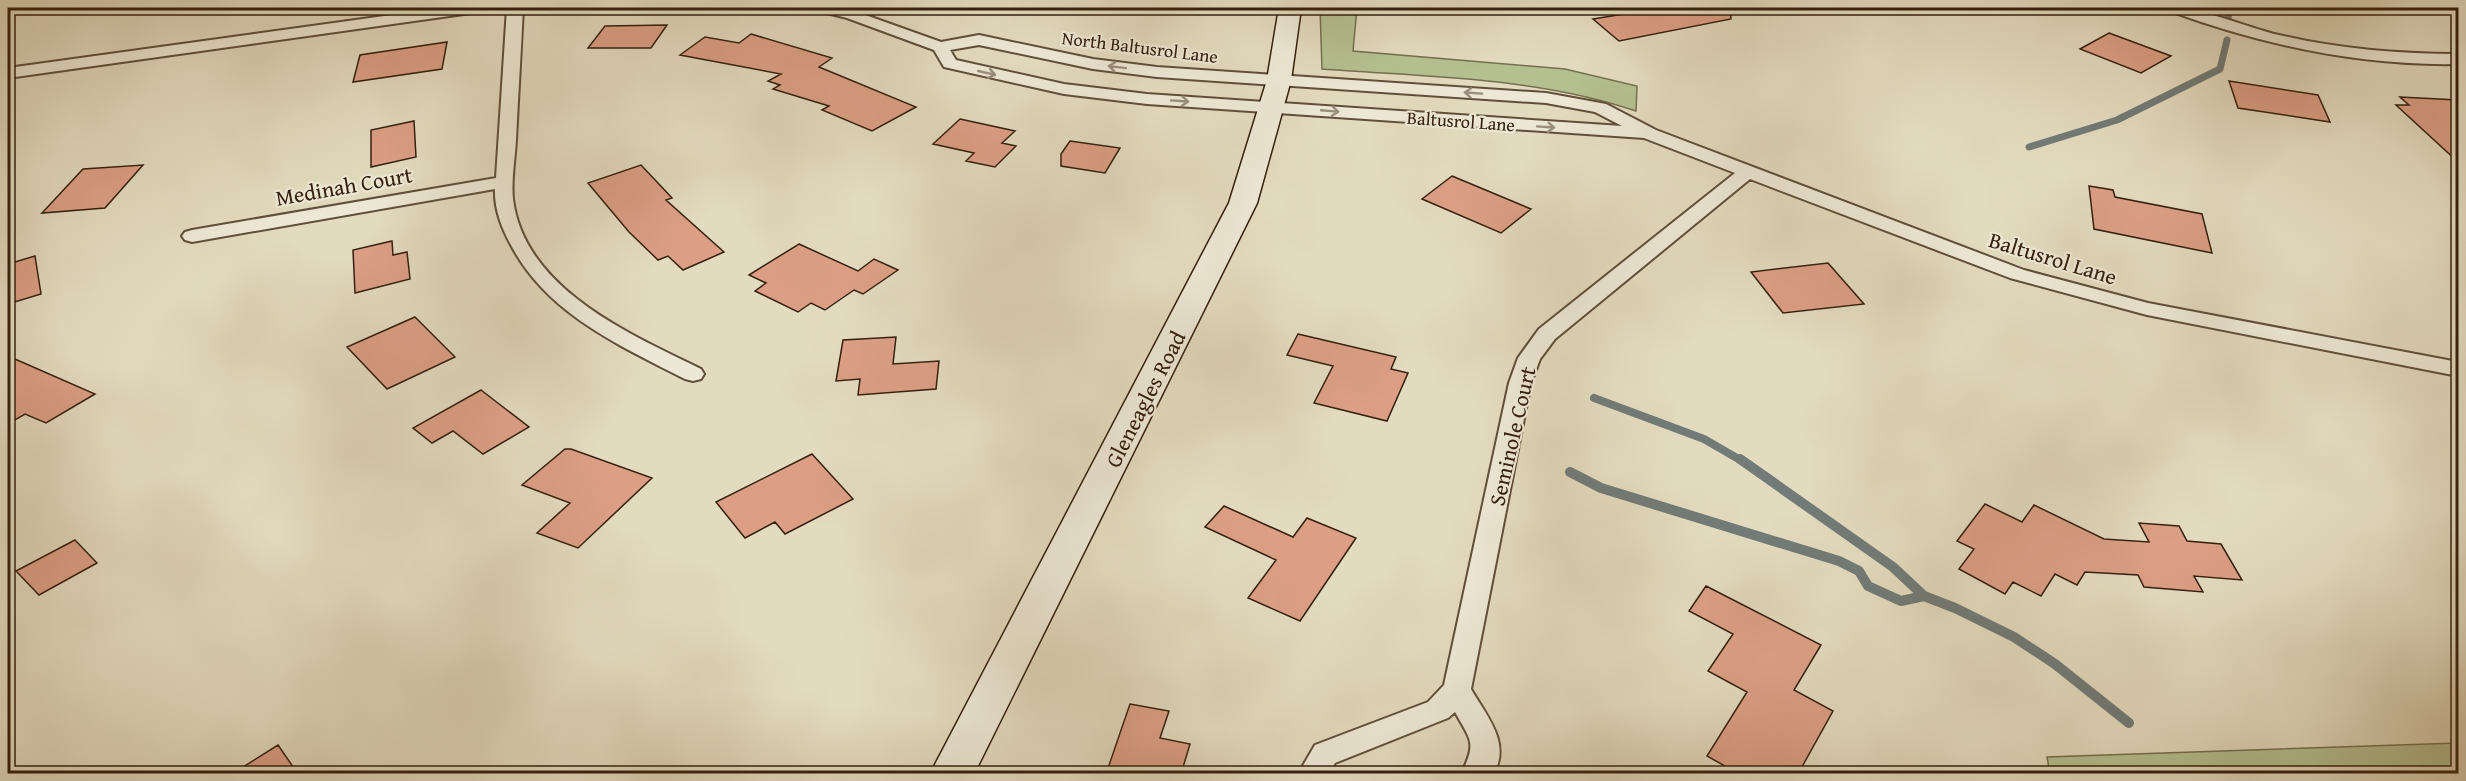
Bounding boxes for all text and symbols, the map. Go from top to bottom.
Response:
street label: North Baltusrol Lane [1060,24,1220,70]
one-way arrow [1107,61,1127,72]
one-way arrow [978,68,997,80]
one-way arrow [1464,87,1484,98]
one-way arrow [1170,95,1190,106]
street label: Baltusrol Lane [1406,104,1516,138]
one-way arrow [1320,106,1340,117]
one-way arrow [1535,122,1555,133]
street label: Medinah Court [273,158,415,214]
street label: Baltusrol Lane [1985,223,2121,293]
street label: Gleneagles Road [1097,325,1193,473]
street label: Seminole Court [1480,363,1544,509]

